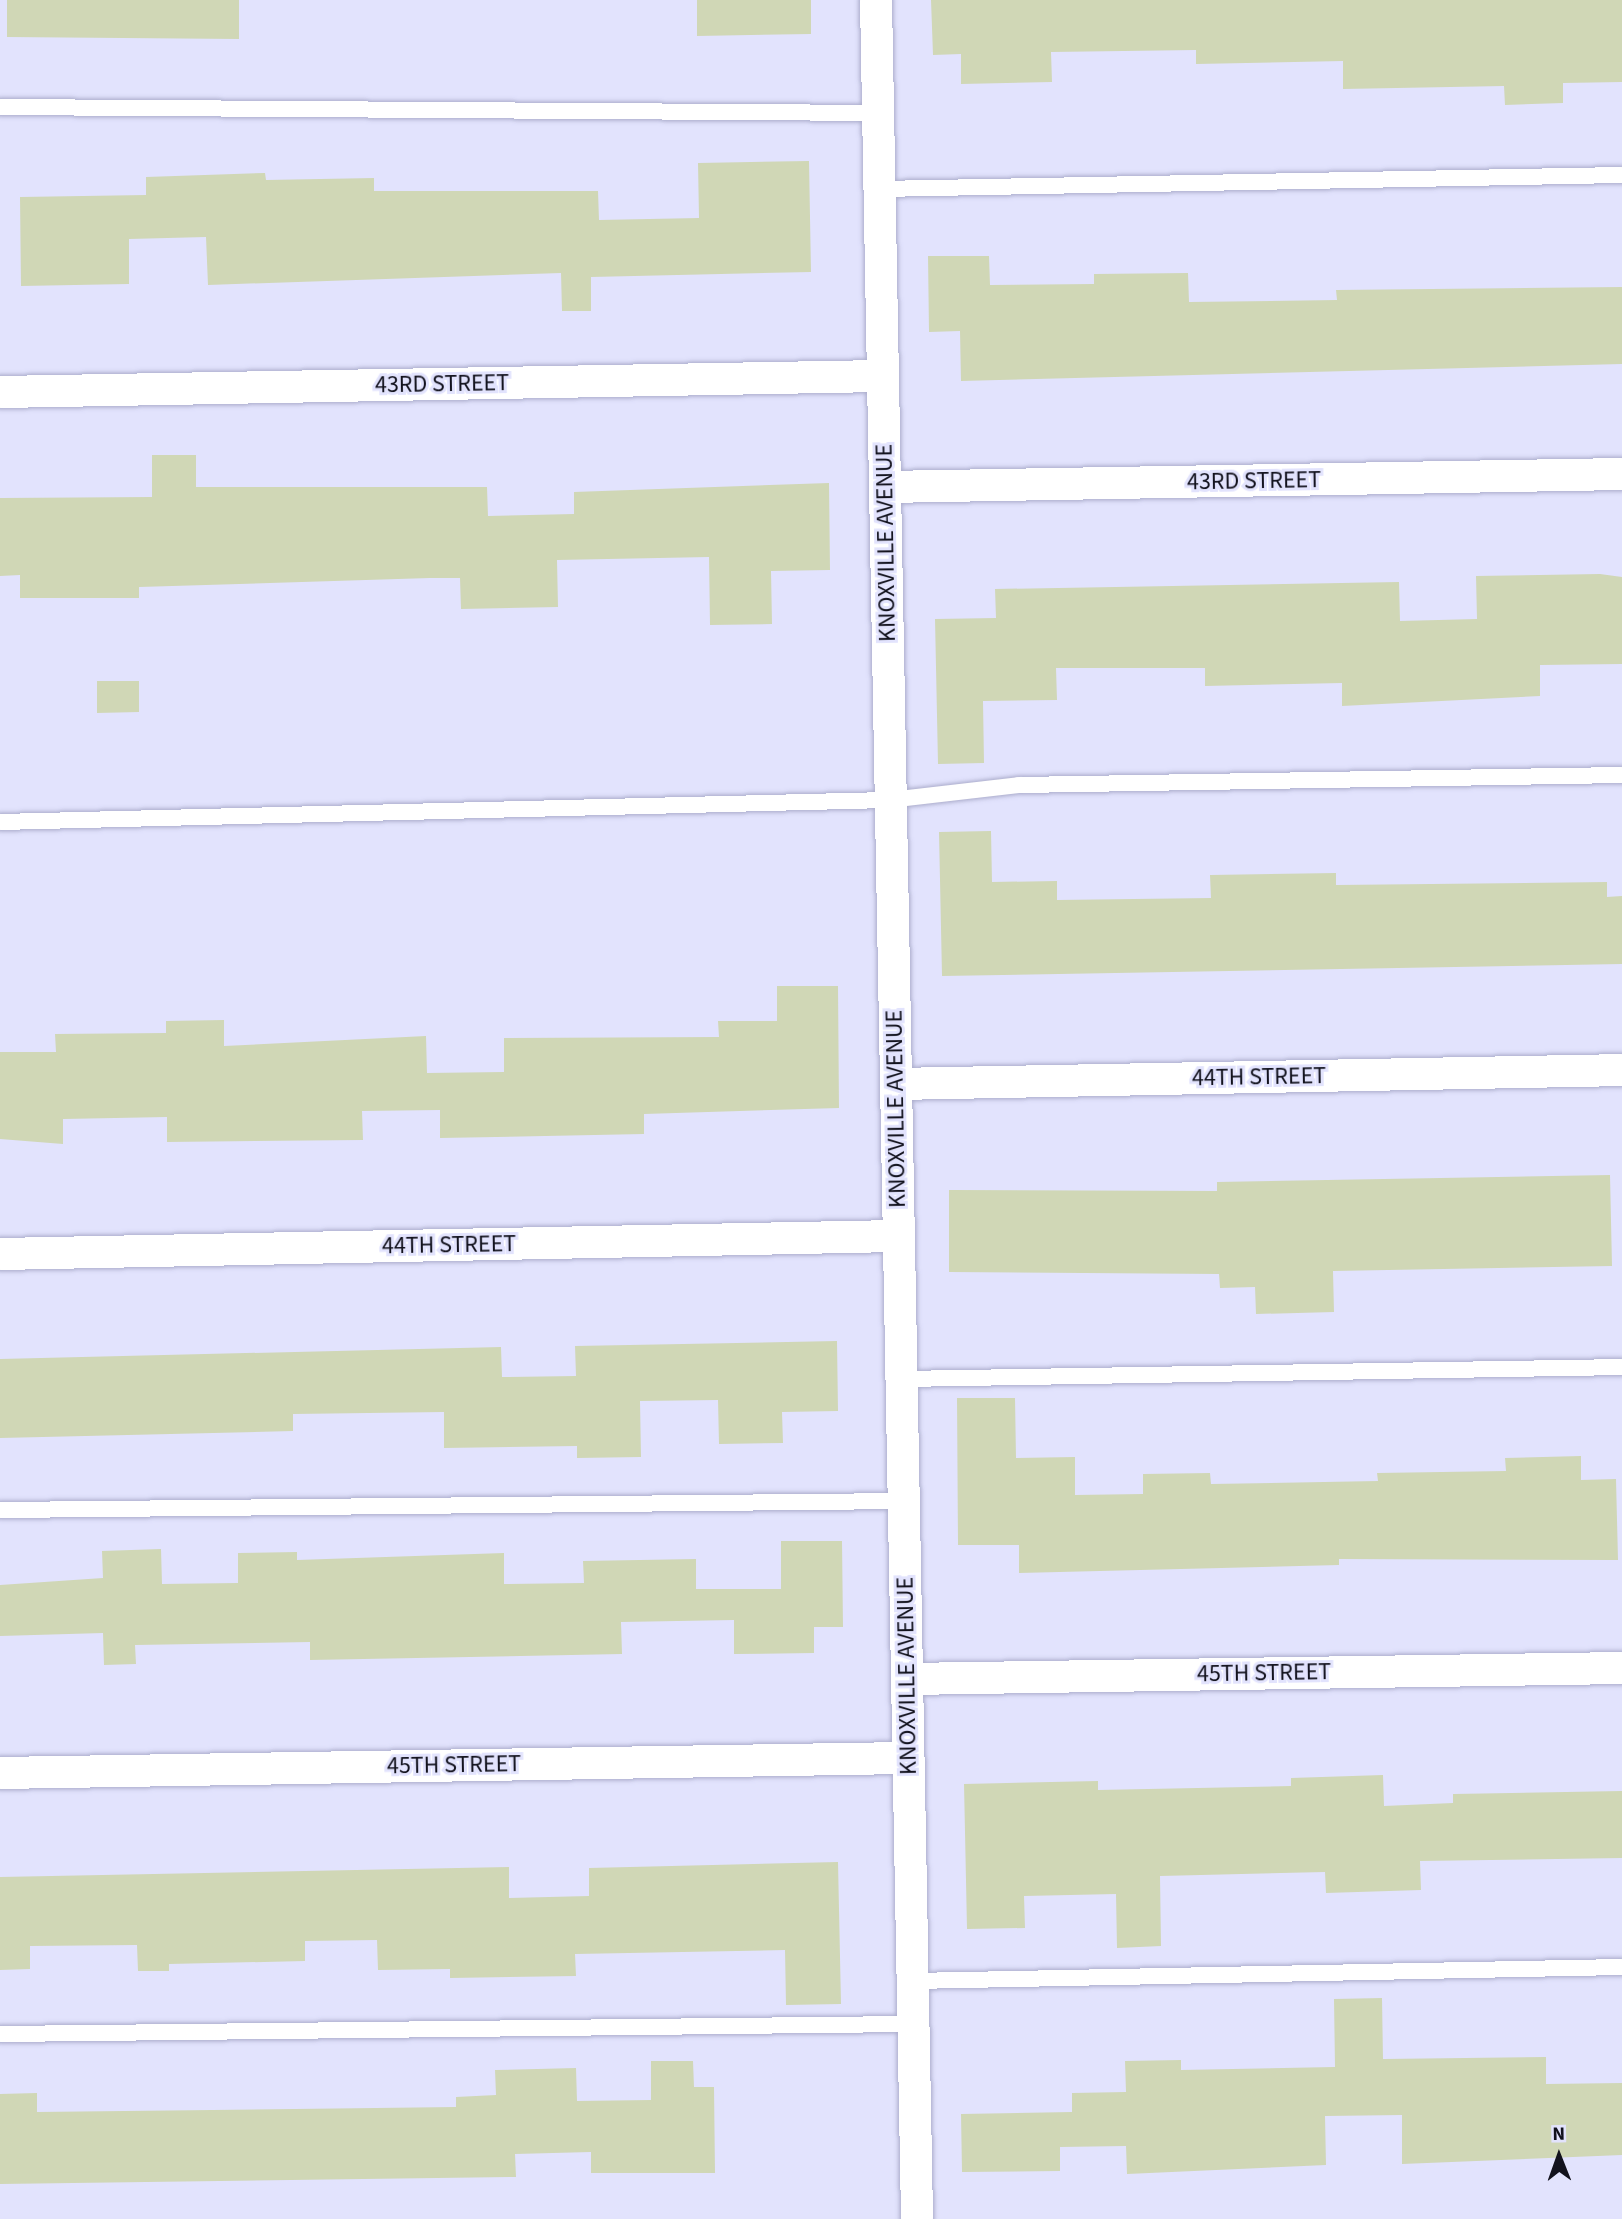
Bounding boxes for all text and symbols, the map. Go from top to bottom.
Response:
street label: 43RD STREET [375,368,509,400]
street label: KNOXVILLE AVENUE [870,444,902,642]
street label: 43RD STREET [1187,465,1321,497]
street label: KNOXVILLE AVENUE [880,1010,912,1208]
street label: 44TH STREET [1192,1061,1326,1093]
street label: 44TH STREET [382,1229,516,1261]
street label: KNOXVILLE AVENUE [891,1577,923,1775]
street label: 45TH STREET [1197,1657,1331,1689]
street label: 45TH STREET [387,1749,521,1781]
north arrow [1524,2121,1594,2191]
text: N [1552,2121,1565,2148]

